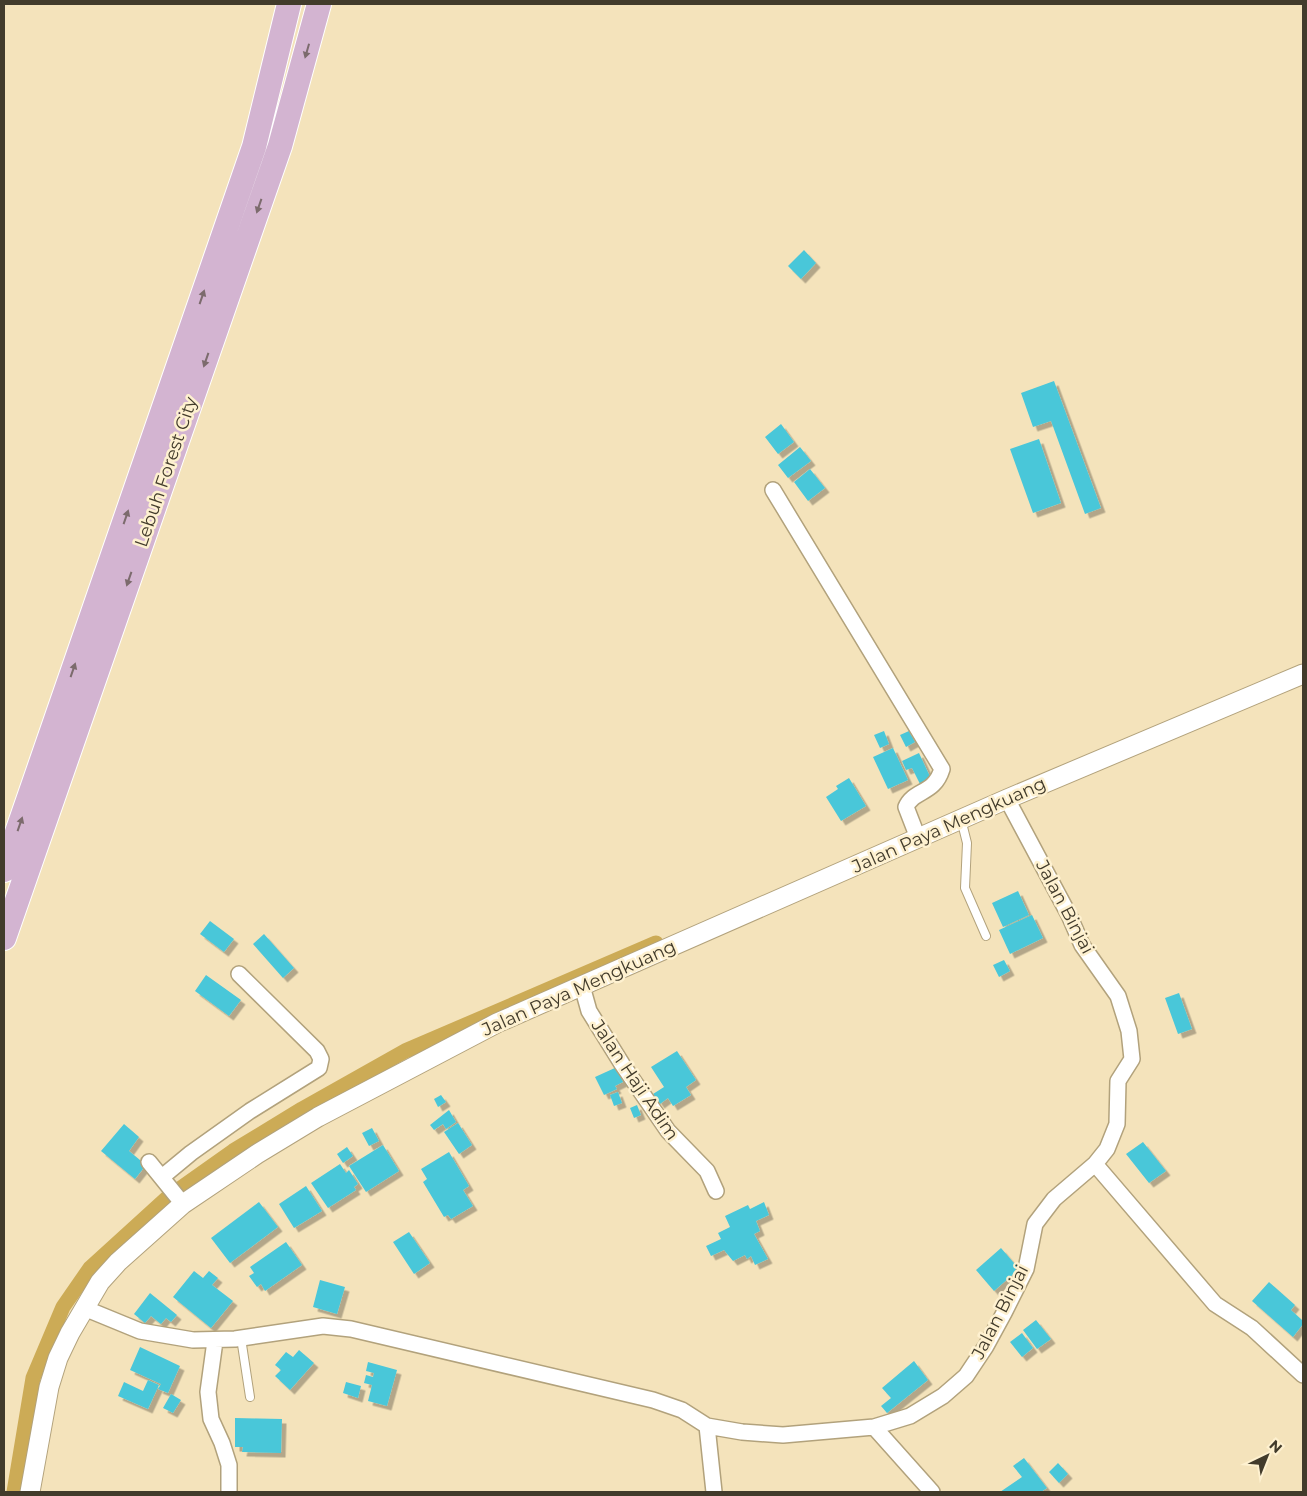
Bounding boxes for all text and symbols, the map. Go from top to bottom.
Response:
one-way arrow [303,43,311,58]
one-way arrow [255,199,263,214]
one-way arrow [198,289,206,304]
one-way arrow [202,352,209,367]
street label: Lebuh Forest City [130,394,202,550]
one-way arrow [122,509,130,524]
one-way arrow [125,572,133,587]
one-way arrow [70,663,77,678]
street label: Jalan Paya Mengkuang [848,772,1049,878]
one-way arrow [16,816,24,831]
street label: Jalan Binjai [1031,855,1099,958]
street label: Jalan Paya Mengkuang [478,935,679,1041]
street label: Jalan Haji Adim [586,1015,683,1144]
street label: Jalan Binjai [966,1261,1033,1364]
north arrow [1242,1431,1292,1481]
text: N [1266,1436,1286,1457]

